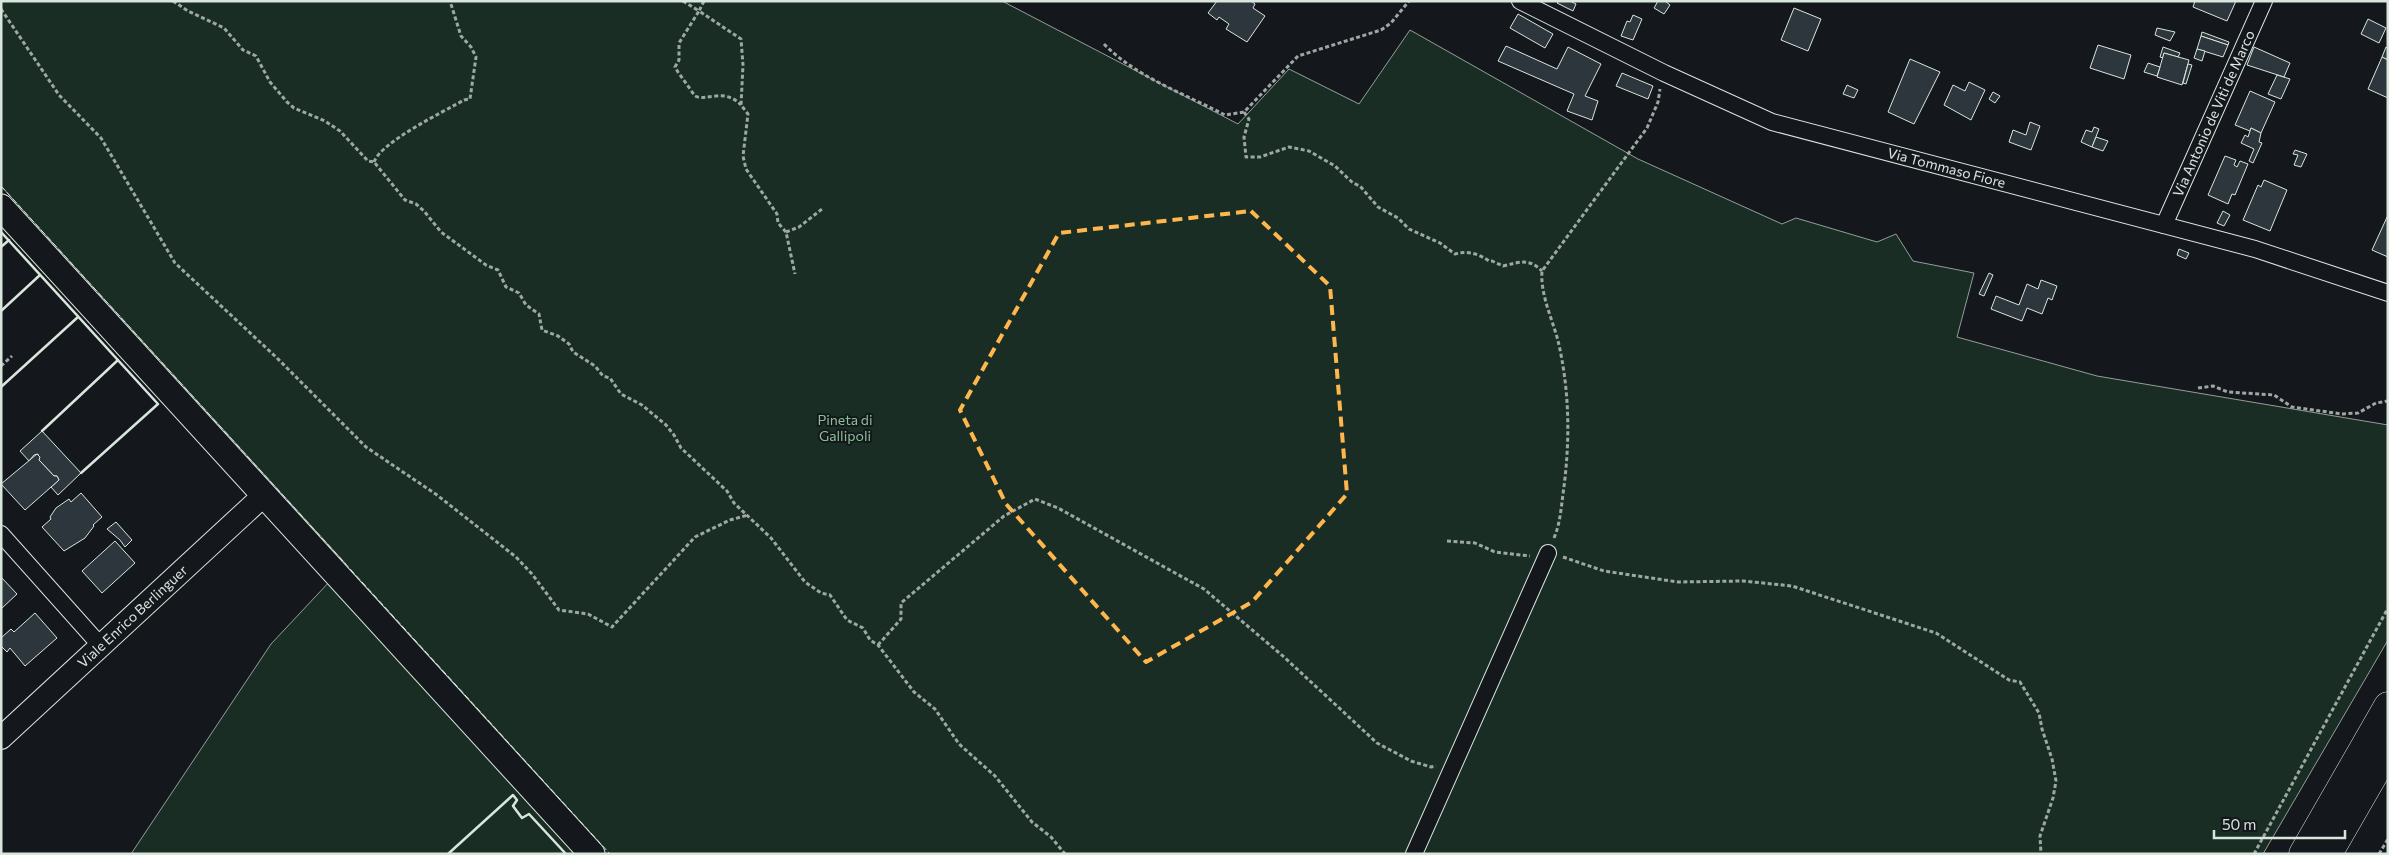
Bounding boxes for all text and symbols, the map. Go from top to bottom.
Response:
street label: Via Antonio de Viti de Marco [2169,27,2258,199]
street label: Via Tommaso Fiore [1886,144,2008,191]
park label: Pineta di Gallipoli [817,411,873,444]
street label: Viale Enrico Berlinguer [74,561,191,671]
scale bar [2214,808,2345,840]
text: 50 m [2222,815,2256,833]

